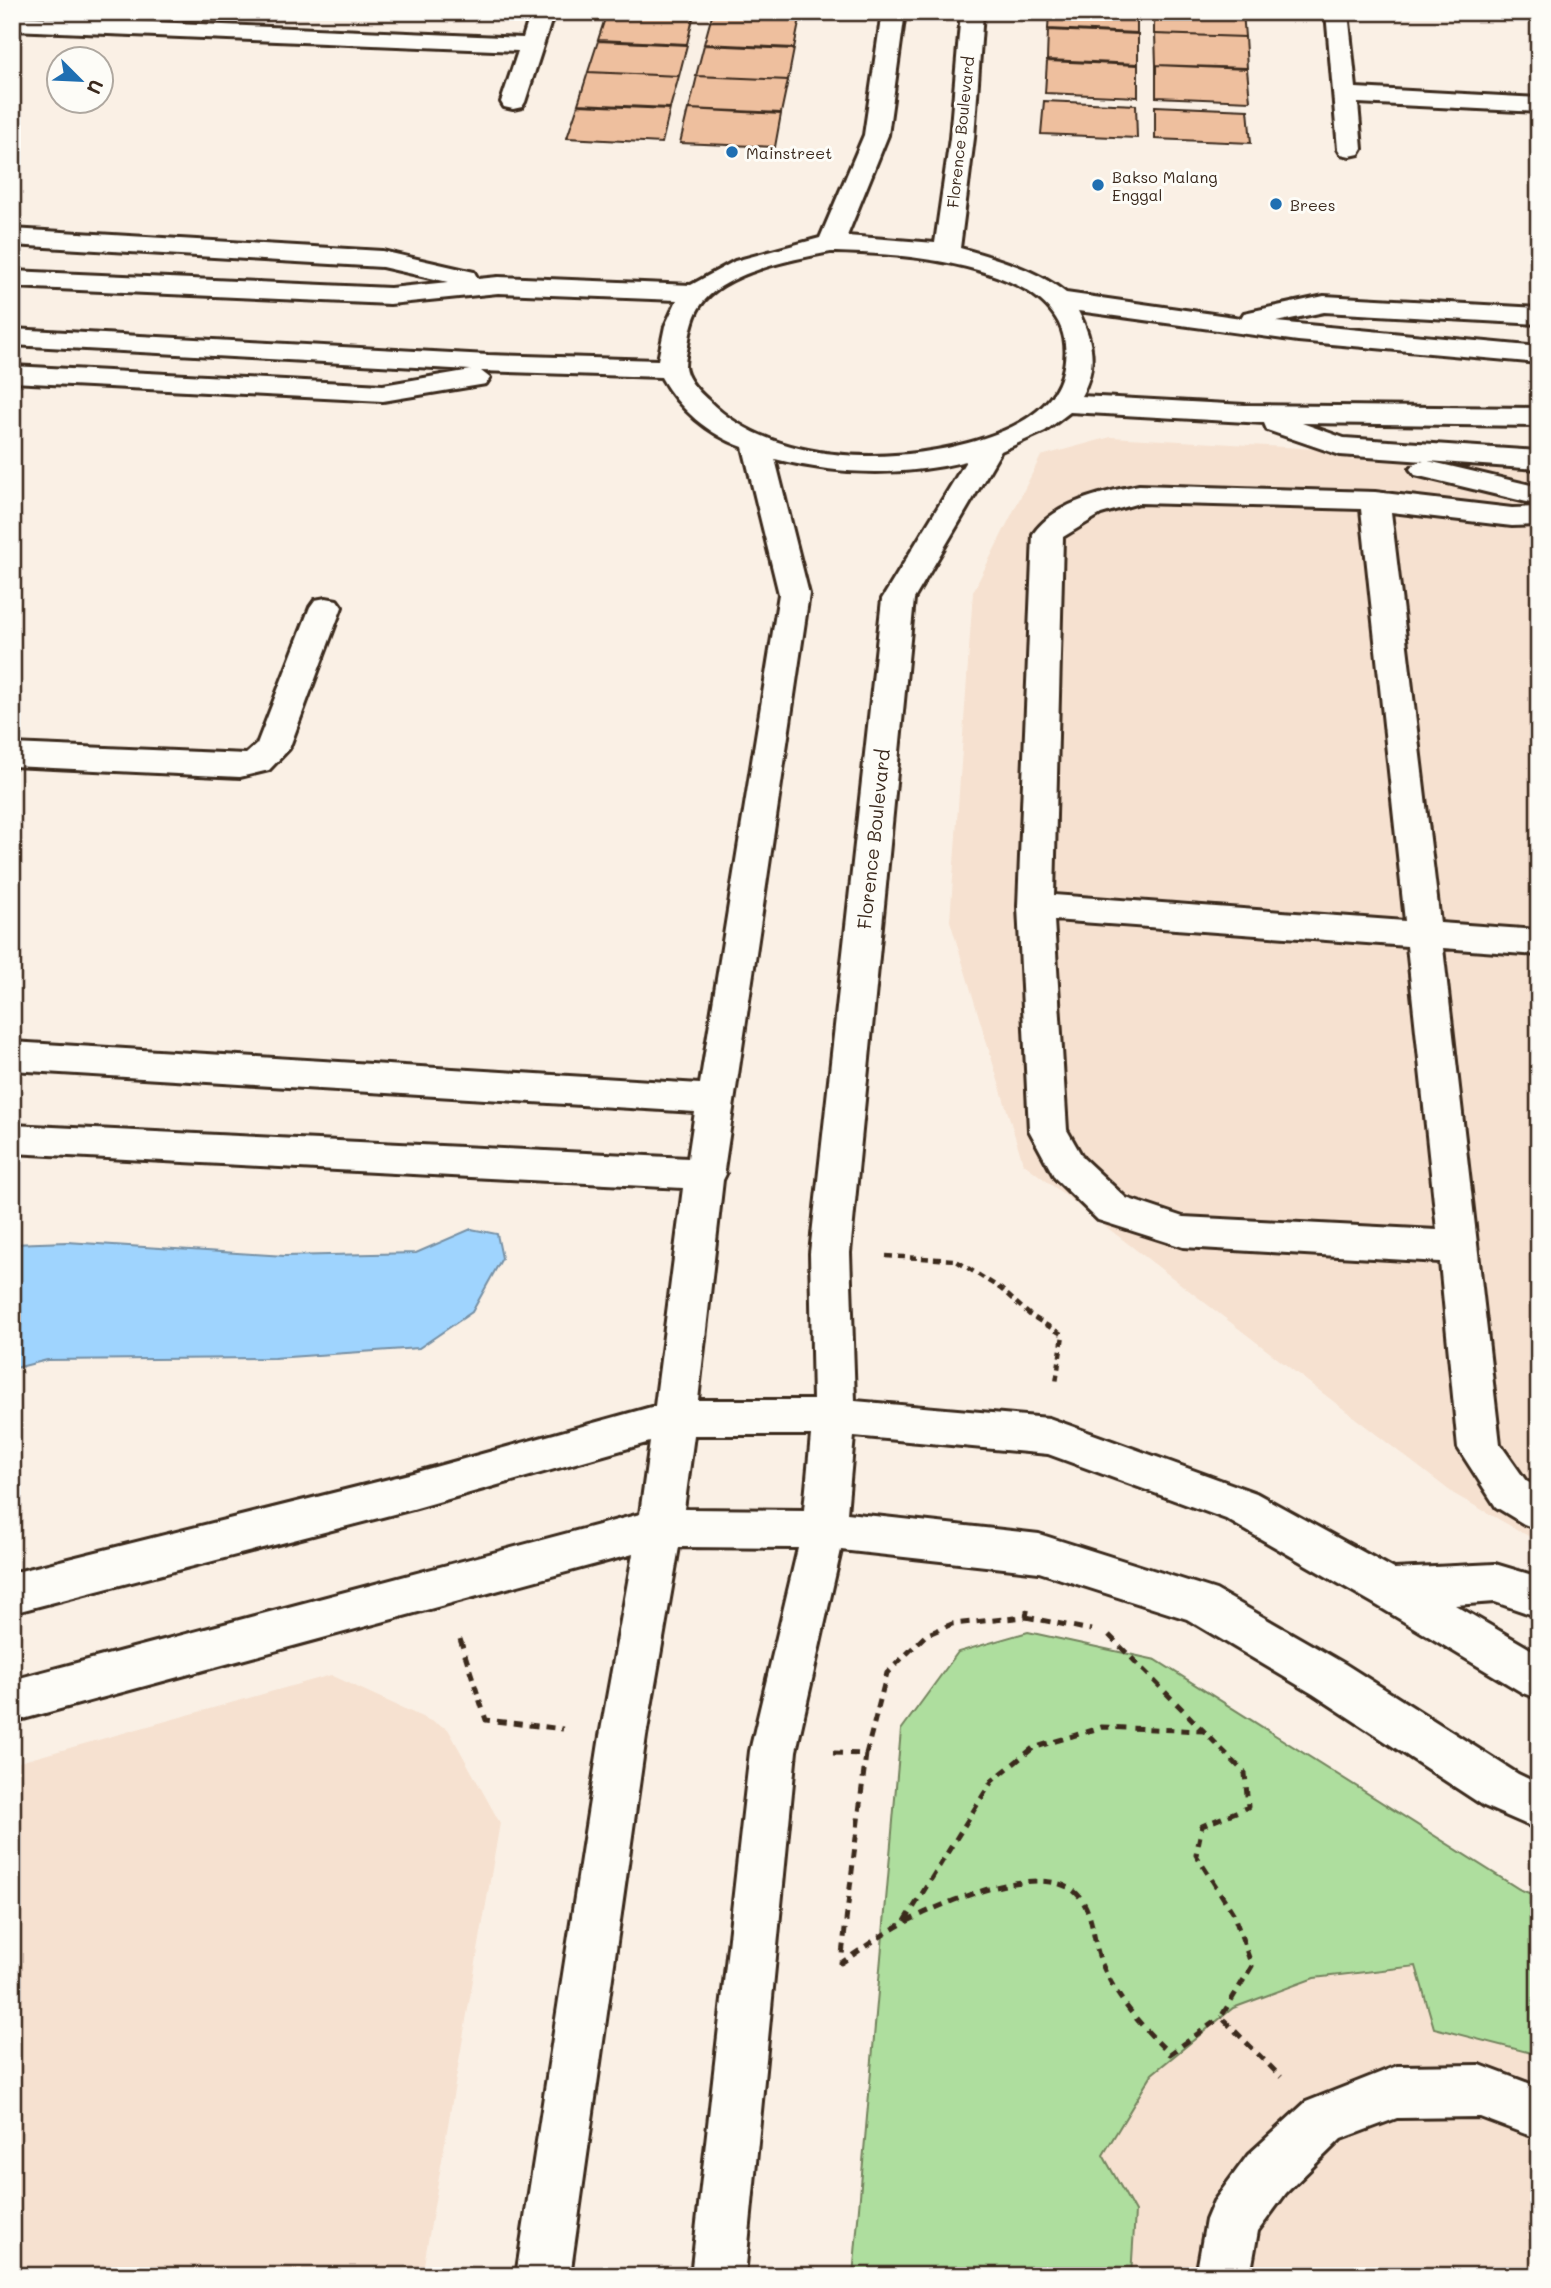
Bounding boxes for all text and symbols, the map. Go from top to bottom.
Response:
north arrow [46,46,116,116]
street label: Florence Boulevard [942,55,978,209]
text: U [82,76,110,98]
place label: Mainstreet [746,142,832,163]
marker: Mainstreet [724,144,740,160]
place label: Bakso Malang Enggal [1112,166,1218,205]
marker: Bakso Malang Enggal [1090,177,1106,193]
place label: Brees [1290,194,1336,215]
marker: Brees [1268,196,1284,212]
street label: Florence Boulevard [851,748,895,930]

